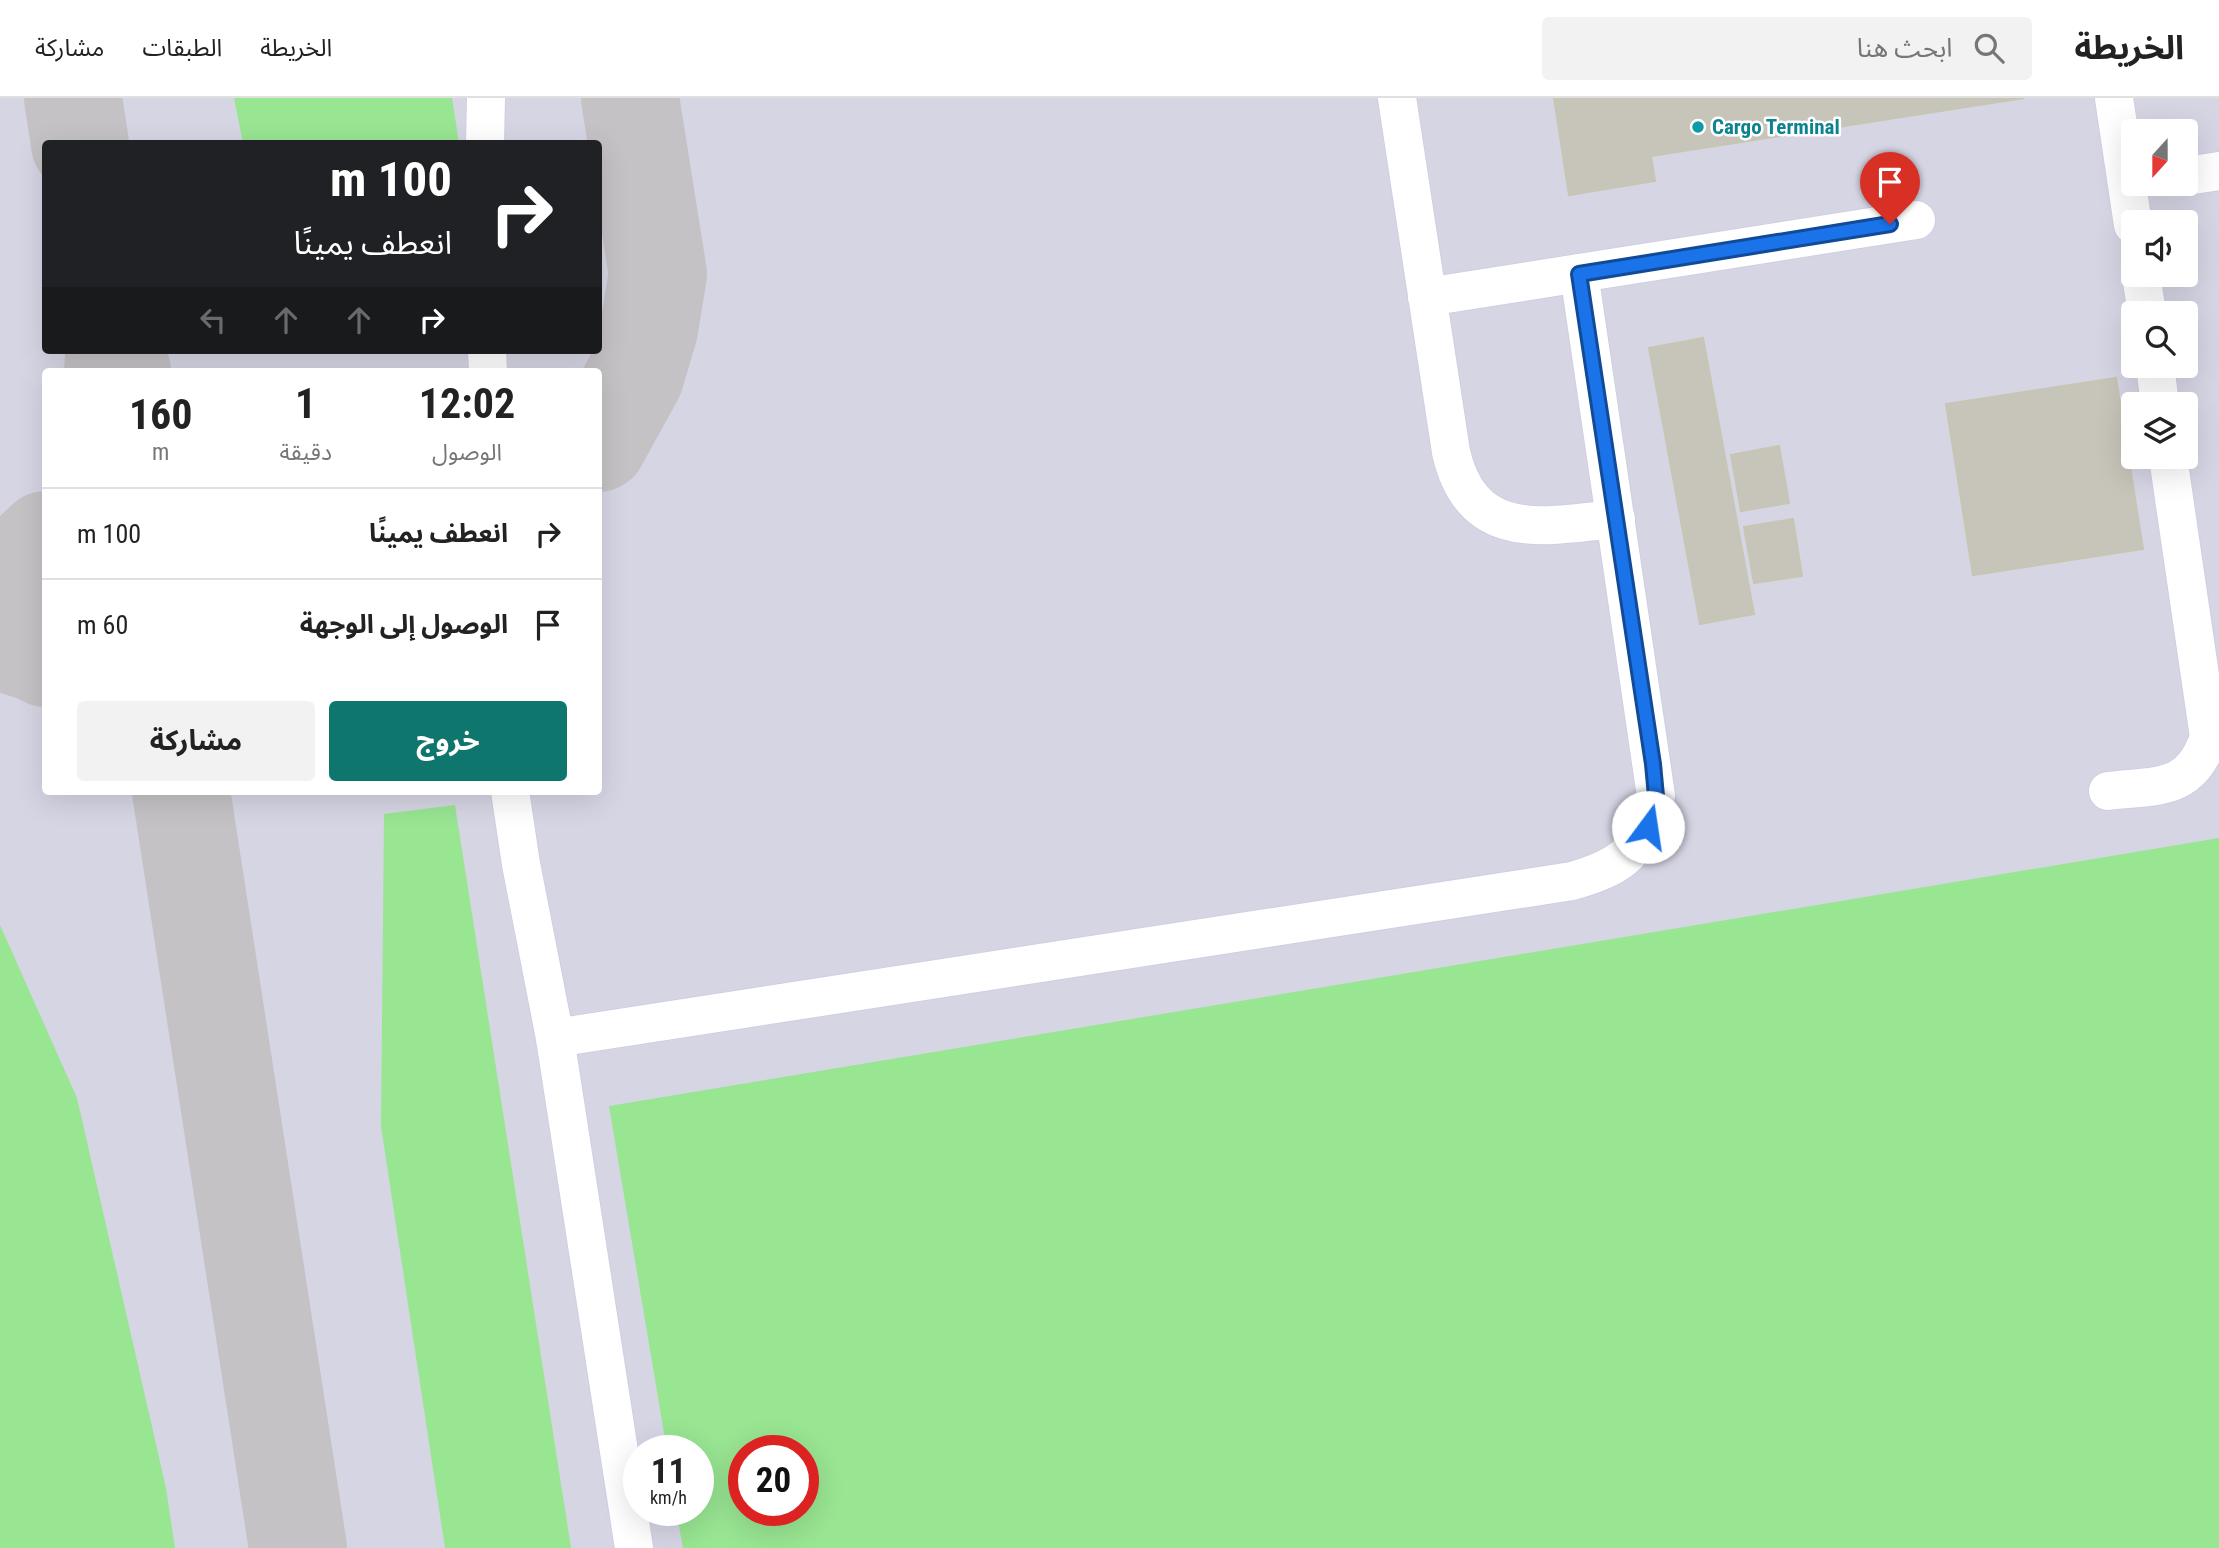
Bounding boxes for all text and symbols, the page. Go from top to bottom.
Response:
search box [1542,17,2032,80]
text: الخريطة [2074,28,2184,67]
icon: search [1970,29,2008,67]
text: ابحث هنا [1857,33,1952,63]
text: مشاركة [35,34,104,62]
text: الطبقات [142,34,222,62]
text: الخريطة [260,34,332,62]
place label: Cargo Terminal [1712,115,1840,139]
marker: Cargo Terminal [1690,119,1706,135]
north arrow [2121,119,2198,196]
map controls [2121,119,2198,469]
text: 100 m [330,151,452,208]
pin [1860,152,1920,224]
icon: arrive [1871,163,1909,201]
icon: right [476,168,567,259]
button: sound [2121,210,2198,287]
text: انعطف يمينًا [294,224,452,262]
icon: left [194,301,232,339]
icon: ahead [267,301,305,339]
icon: ahead [340,301,378,339]
icon: right [413,301,451,339]
button: search [2121,301,2198,378]
text: 1 [295,379,316,428]
text: 12:02 [419,379,515,428]
text: 160 [129,390,193,439]
button: layers [2121,392,2198,469]
text: m [152,439,169,466]
text: دقيقة [279,439,332,466]
text: الوصول [432,439,502,466]
icon: right [529,515,567,553]
text: انعطف يمينًا [369,518,508,548]
text: 100 m [77,519,141,549]
icon: arrive [529,606,567,644]
text: الوصول إلى الوجهة [300,609,508,639]
text: 60 m [77,610,128,640]
button: مشاركة [77,701,315,781]
button: خروج [329,701,567,781]
position arrow [1611,790,1685,864]
speed limit sign: 20 [728,1435,819,1526]
text: 11 [651,1451,686,1492]
text: km/h [650,1487,687,1508]

